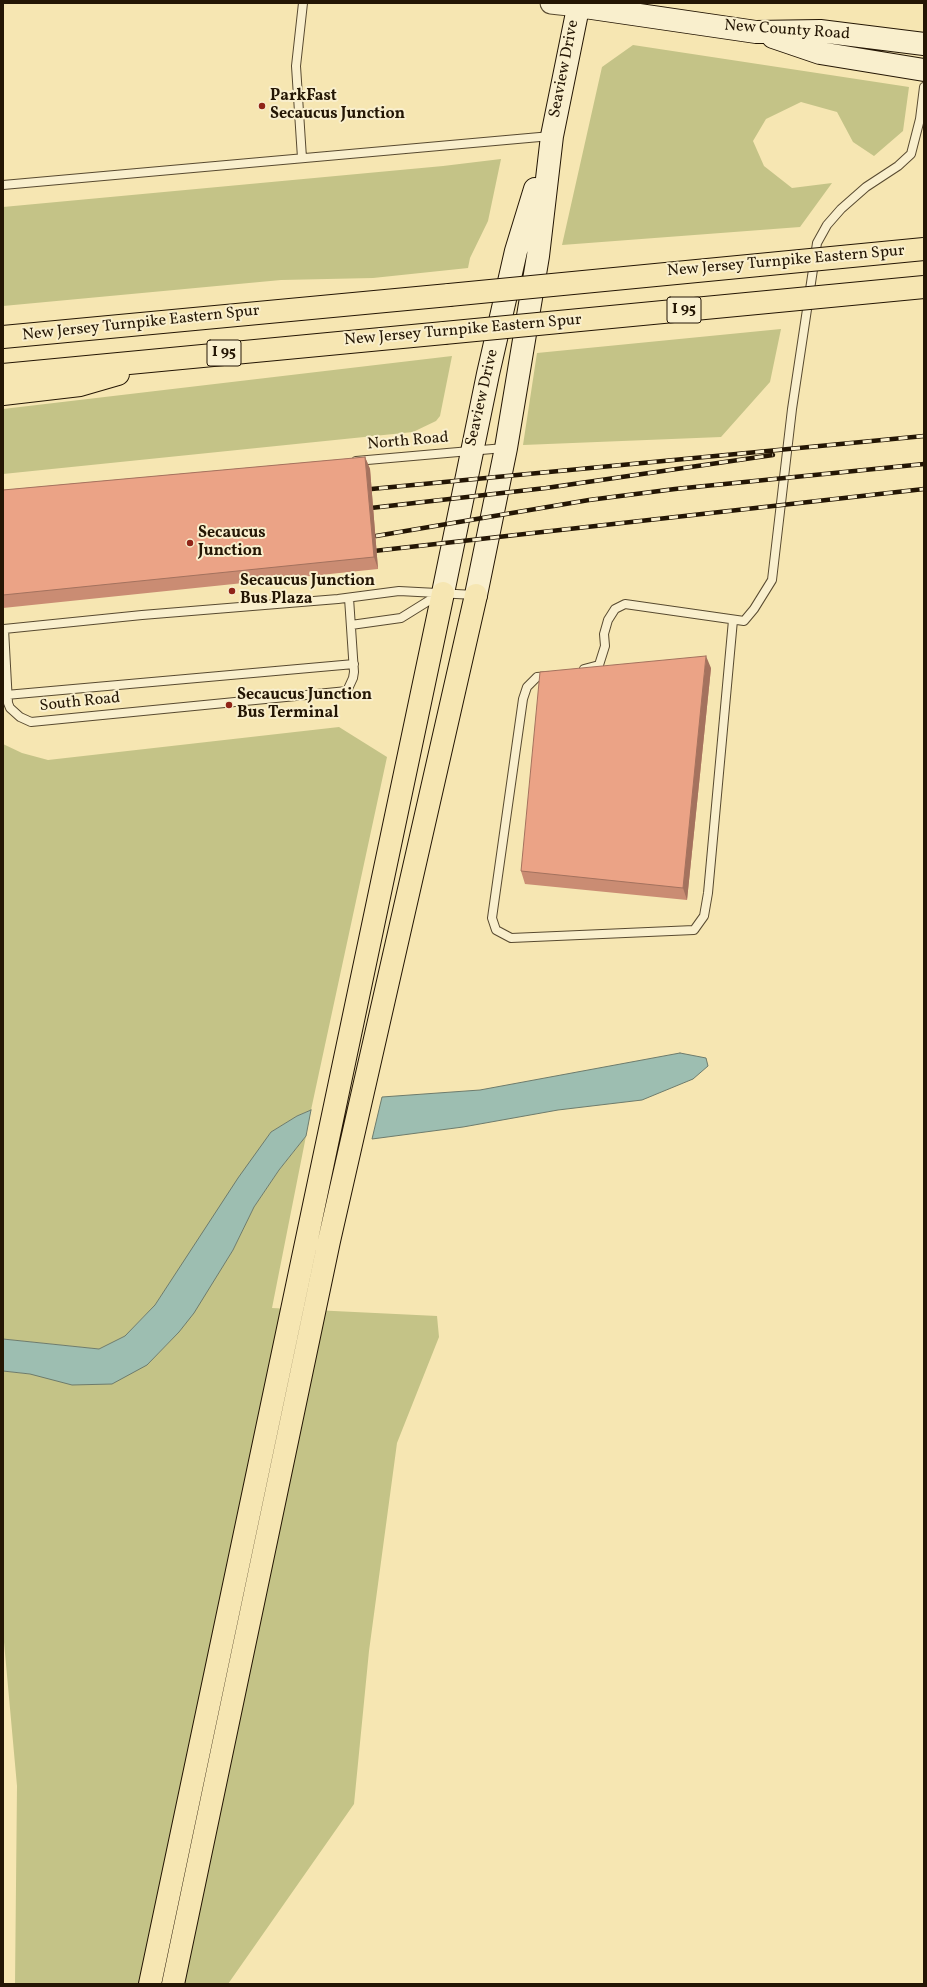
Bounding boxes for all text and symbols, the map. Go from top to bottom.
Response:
street label: New County Road [723,17,851,45]
street label: Seaview Drive [546,18,584,120]
place label: ParkFast Secaucus Junction [270,87,405,125]
marker: ParkFast Secaucus Junction [257,101,267,111]
street label: New Jersey Turnpike Eastern Spur [666,242,906,282]
road number: I 95 [667,297,701,323]
street label: New Jersey Turnpike Eastern Spur [21,302,261,346]
street label: New Jersey Turnpike Eastern Spur [343,311,583,351]
road number: I 95 [207,340,241,366]
street label: Seaview Drive [462,347,504,449]
street label: North Road [367,429,449,455]
place label: Secaucus Junction [198,524,266,562]
marker: Secaucus Junction [185,538,195,548]
place label: Secaucus Junction Bus Plaza [240,572,375,610]
marker: Secaucus Junction Bus Plaza [227,586,237,596]
place label: Secaucus Junction Bus Terminal [237,686,372,724]
street label: South Road [39,689,121,717]
marker: Secaucus Junction Bus Terminal [224,700,234,710]

